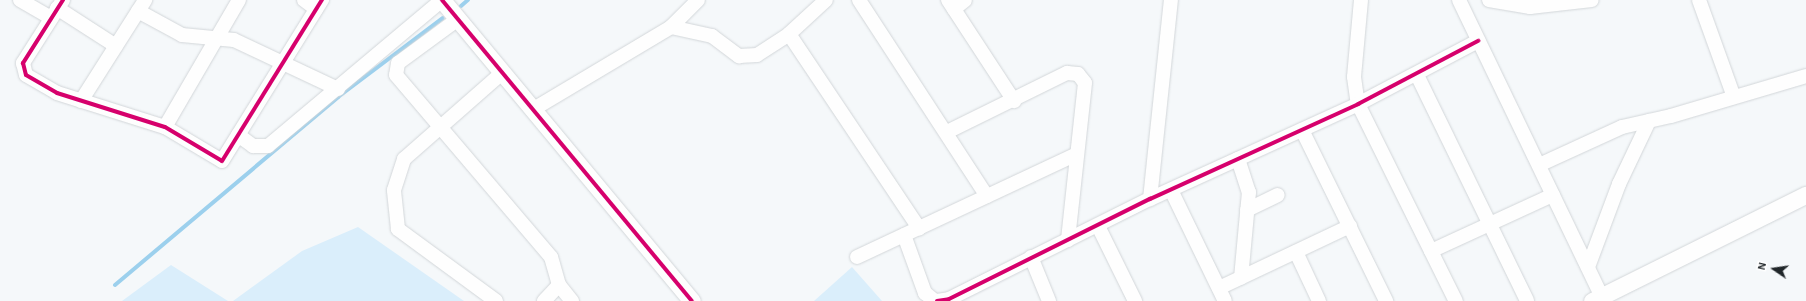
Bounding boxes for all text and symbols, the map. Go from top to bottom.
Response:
north arrow [1754,249,1794,289]
text: N [1756,261,1768,271]

